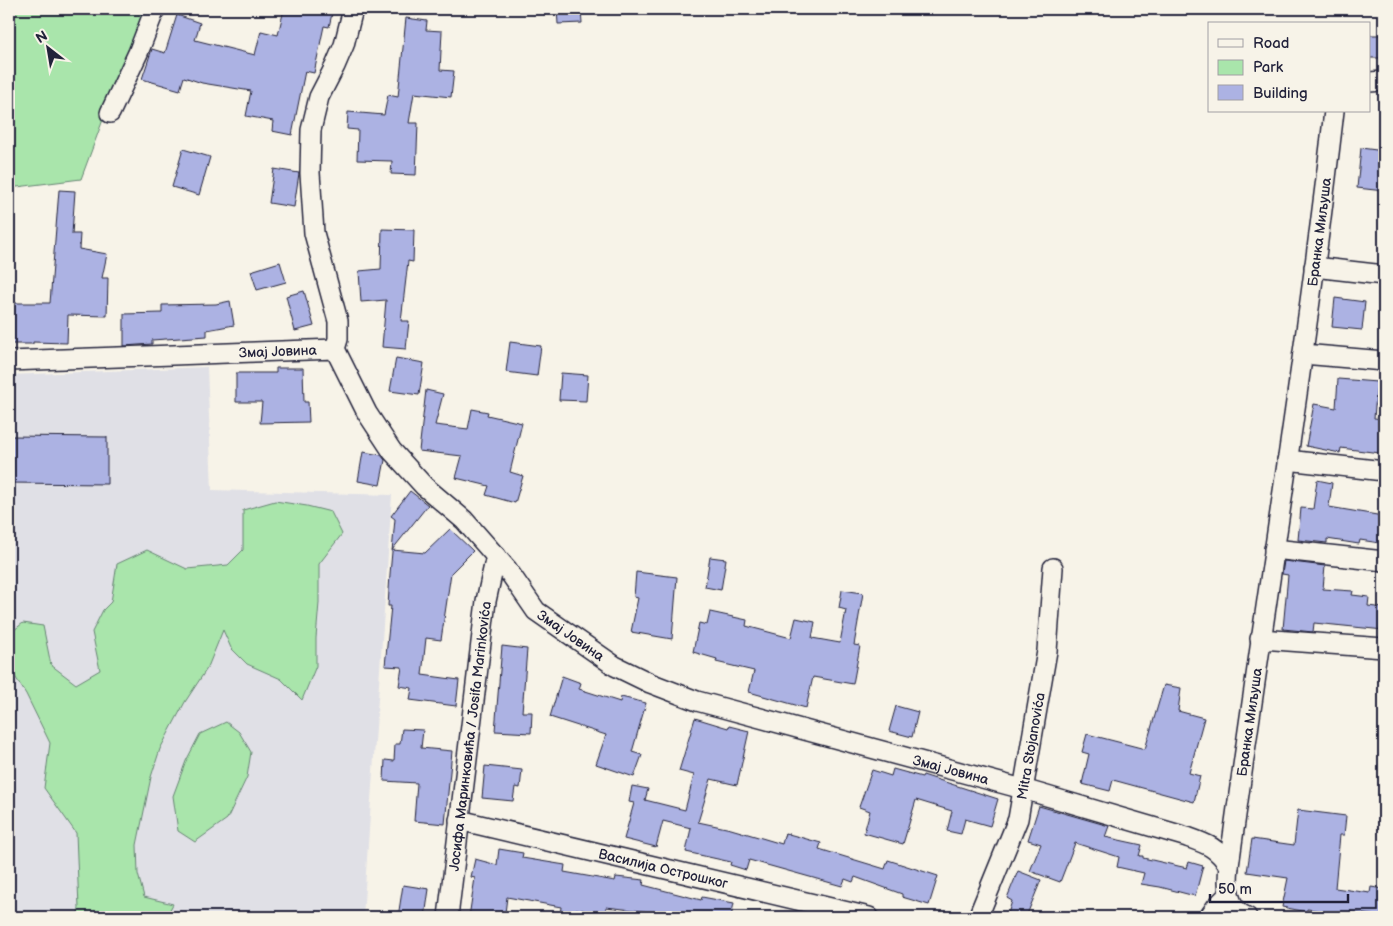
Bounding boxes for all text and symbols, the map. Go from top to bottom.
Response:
north arrow [22,22,72,72]
legend [1208,22,1370,112]
text: N [33,27,50,47]
text: Road [1253,34,1289,53]
text: Park [1253,58,1284,77]
text: Building [1253,84,1308,103]
street label: Бранка Миљуша [1304,176,1335,288]
street label: Змај Јовина [239,342,318,362]
street label: Јосифа Маринковића / Josifa Marinkovića [446,600,495,872]
street label: Змај Јовина [534,606,608,665]
street label: Бранка Миљуша [1234,666,1266,778]
street label: Mitra Stojanovića [1014,691,1049,801]
street label: Змај Јовина [911,752,991,789]
street label: Василија Острошког [597,845,730,892]
scale bar [1210,871,1348,903]
text: 50 m [1218,880,1252,899]

